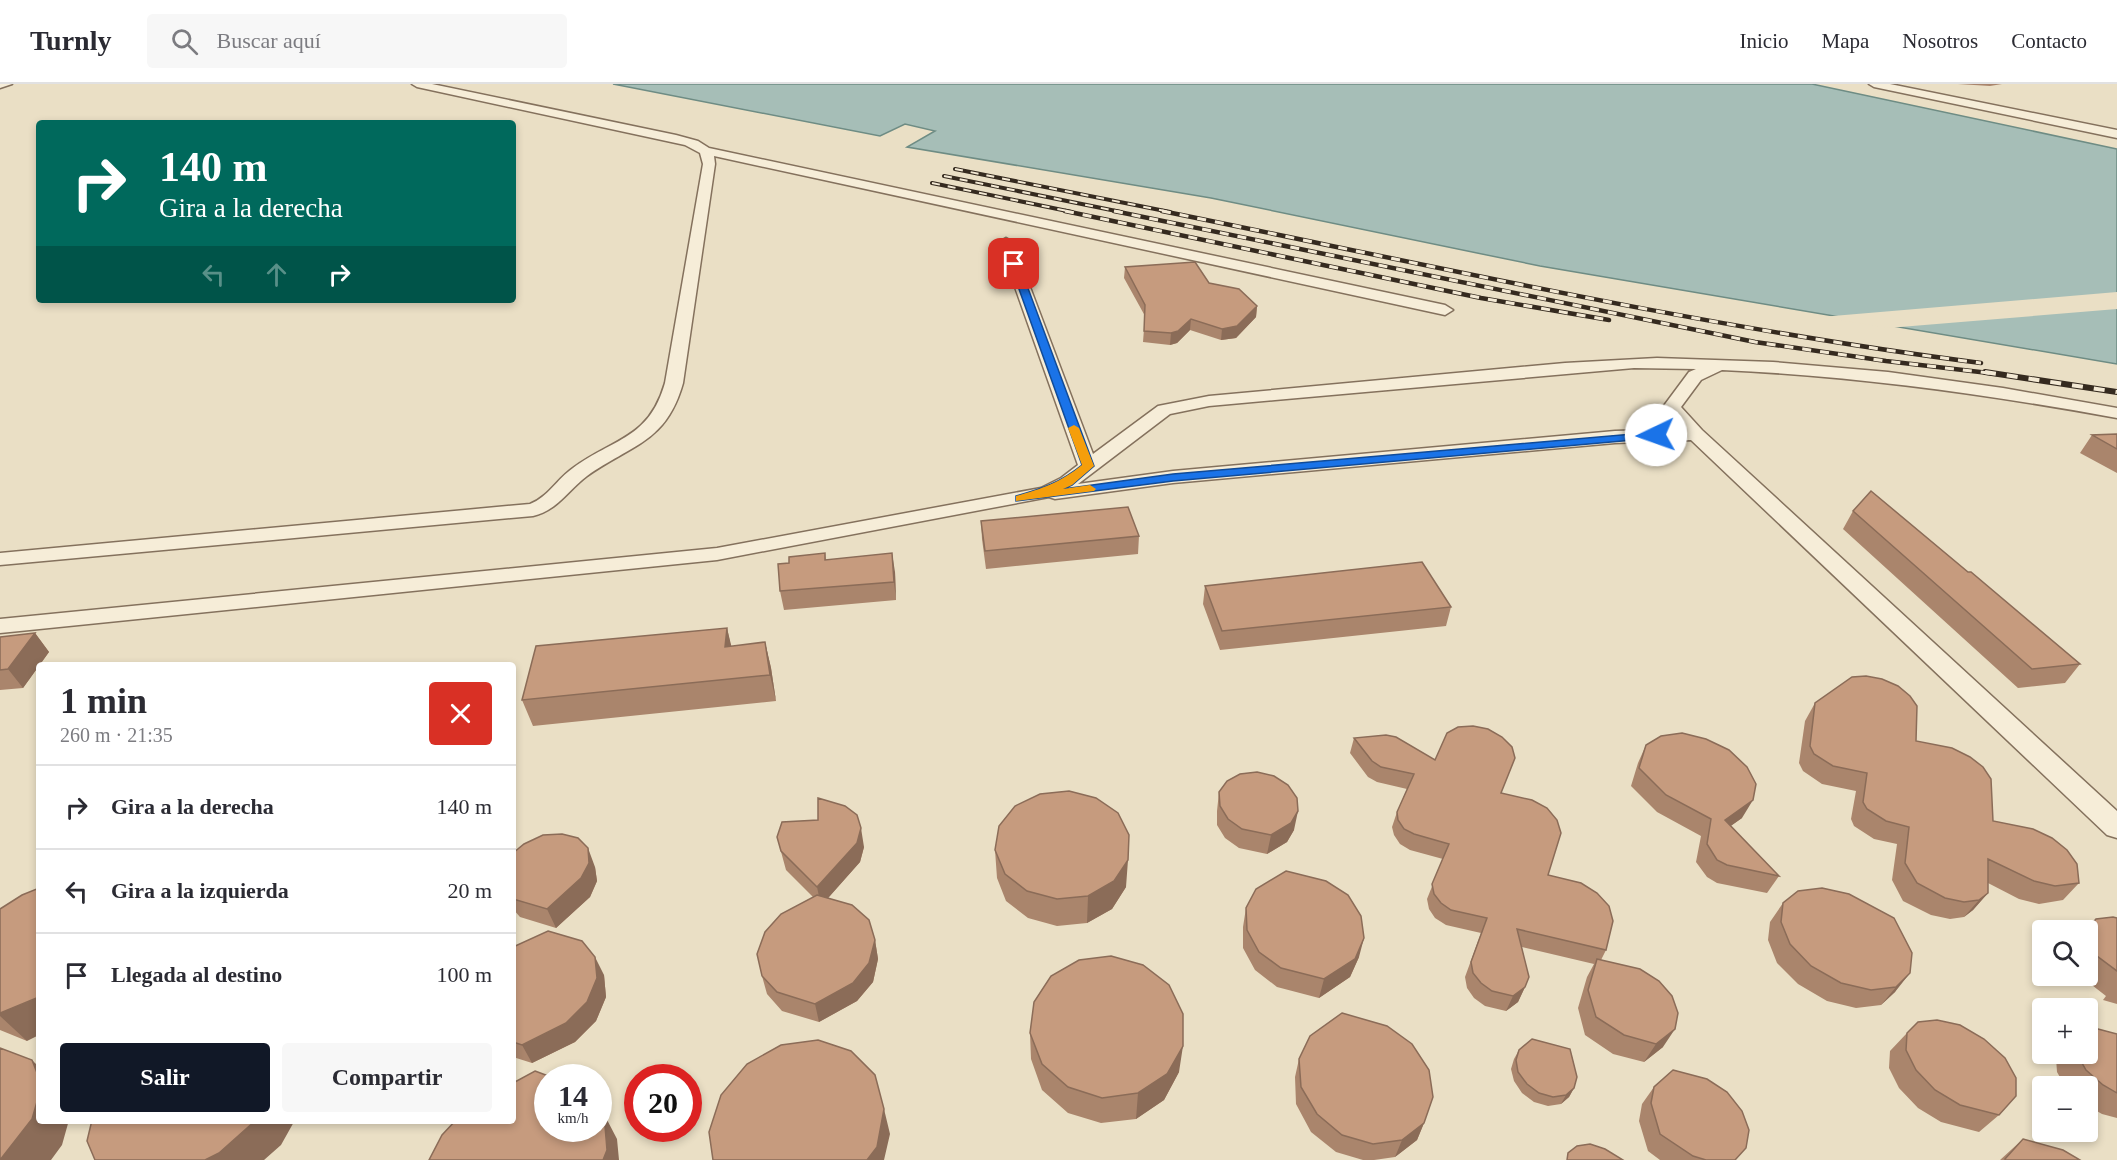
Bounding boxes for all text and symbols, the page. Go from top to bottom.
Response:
search box [147,14,567,68]
text: Turnly [30,25,111,56]
icon: search [168,25,201,58]
text: Buscar aquí [216,28,321,53]
text: Inicio [1740,29,1789,53]
text: Mapa [1822,29,1869,53]
text: Nosotros [1902,29,1978,53]
text: Contacto [2011,29,2087,53]
icon: right [60,144,138,222]
text: 140 m [159,144,268,190]
text: Gira a la derecha [159,193,343,223]
pin [988,238,1039,289]
icon: arrive [997,247,1030,280]
icon: left [197,258,230,291]
icon: ahead [260,258,293,291]
icon: right [323,258,356,291]
position arrow [1624,403,1688,467]
text: 1 min [60,681,147,721]
button: close [429,682,492,745]
text: 260 m · 21:35 [60,724,173,746]
icon: right [60,791,93,824]
text: Gira a la derecha [111,794,274,819]
text: 140 m [436,794,492,819]
icon: left [60,875,93,908]
text: Gira a la izquierda [111,878,289,903]
text: 20 m [447,878,492,903]
map controls [2032,920,2098,1142]
button: search [2032,920,2098,986]
icon: arrive [60,959,93,992]
text: Llegada al destino [111,962,282,987]
text: 100 m [436,962,492,987]
button: + [2032,998,2098,1064]
button: Salir [60,1043,270,1112]
button: Compartir [282,1043,492,1112]
speed limit sign: 20 [624,1064,702,1142]
button: − [2032,1076,2098,1142]
text: 14 [558,1079,588,1112]
text: km/h [558,1110,588,1126]

